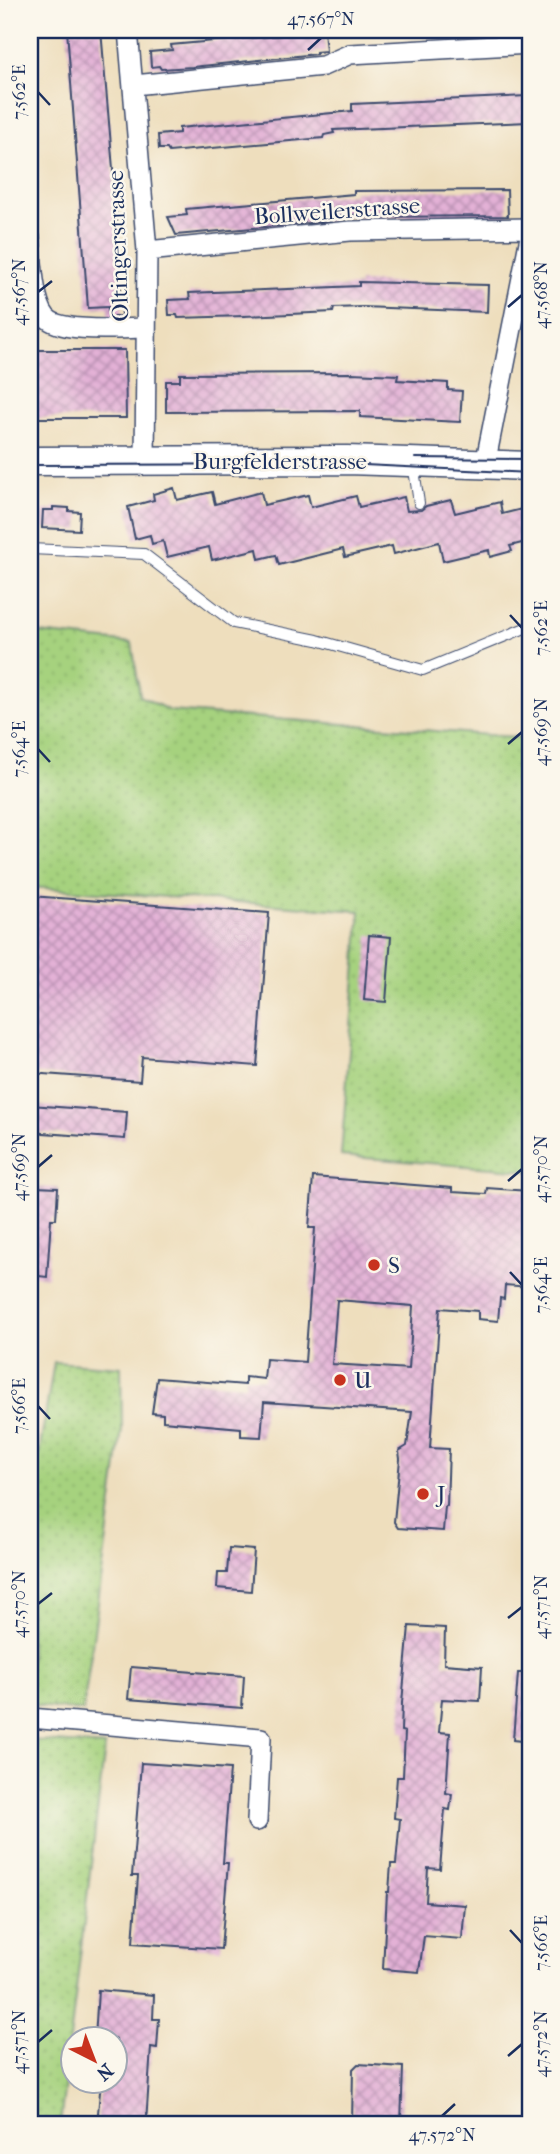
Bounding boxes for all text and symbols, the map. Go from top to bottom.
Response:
text: 47.567°N [287,9,355,30]
text: 7.562°E [9,64,30,120]
street label: Oltingerstrasse [102,170,134,322]
street label: Bollweilerstrasse [253,192,421,230]
text: 47.567°N [9,258,30,326]
text: 47.568°N [531,261,552,329]
street label: Burgfelderstrasse [193,448,367,475]
text: 7.562°E [531,600,552,656]
text: 47.569°N [531,697,552,766]
text: 7.564°E [9,721,30,777]
text: 47.569°N [9,1132,30,1201]
text: 47.570°N [531,1135,552,1203]
place label: S [388,1252,400,1279]
marker: S [366,1257,382,1273]
text: 7.564°E [531,1257,552,1313]
place label: U [354,1367,372,1394]
marker: U [332,1372,348,1388]
text: 7.566°E [9,1378,30,1434]
place label: J [435,1481,446,1508]
marker: J [415,1486,431,1502]
text: 47.570°N [9,1570,30,1638]
text: 47.571°N [531,1574,552,1639]
text: 7.566°E [531,1915,552,1971]
text: 47.571°N [9,2009,30,2074]
text: 47.572°N [531,2010,552,2078]
north arrow [60,2024,130,2094]
text: N [92,2059,117,2085]
text: 47.572°N [408,2125,476,2146]

